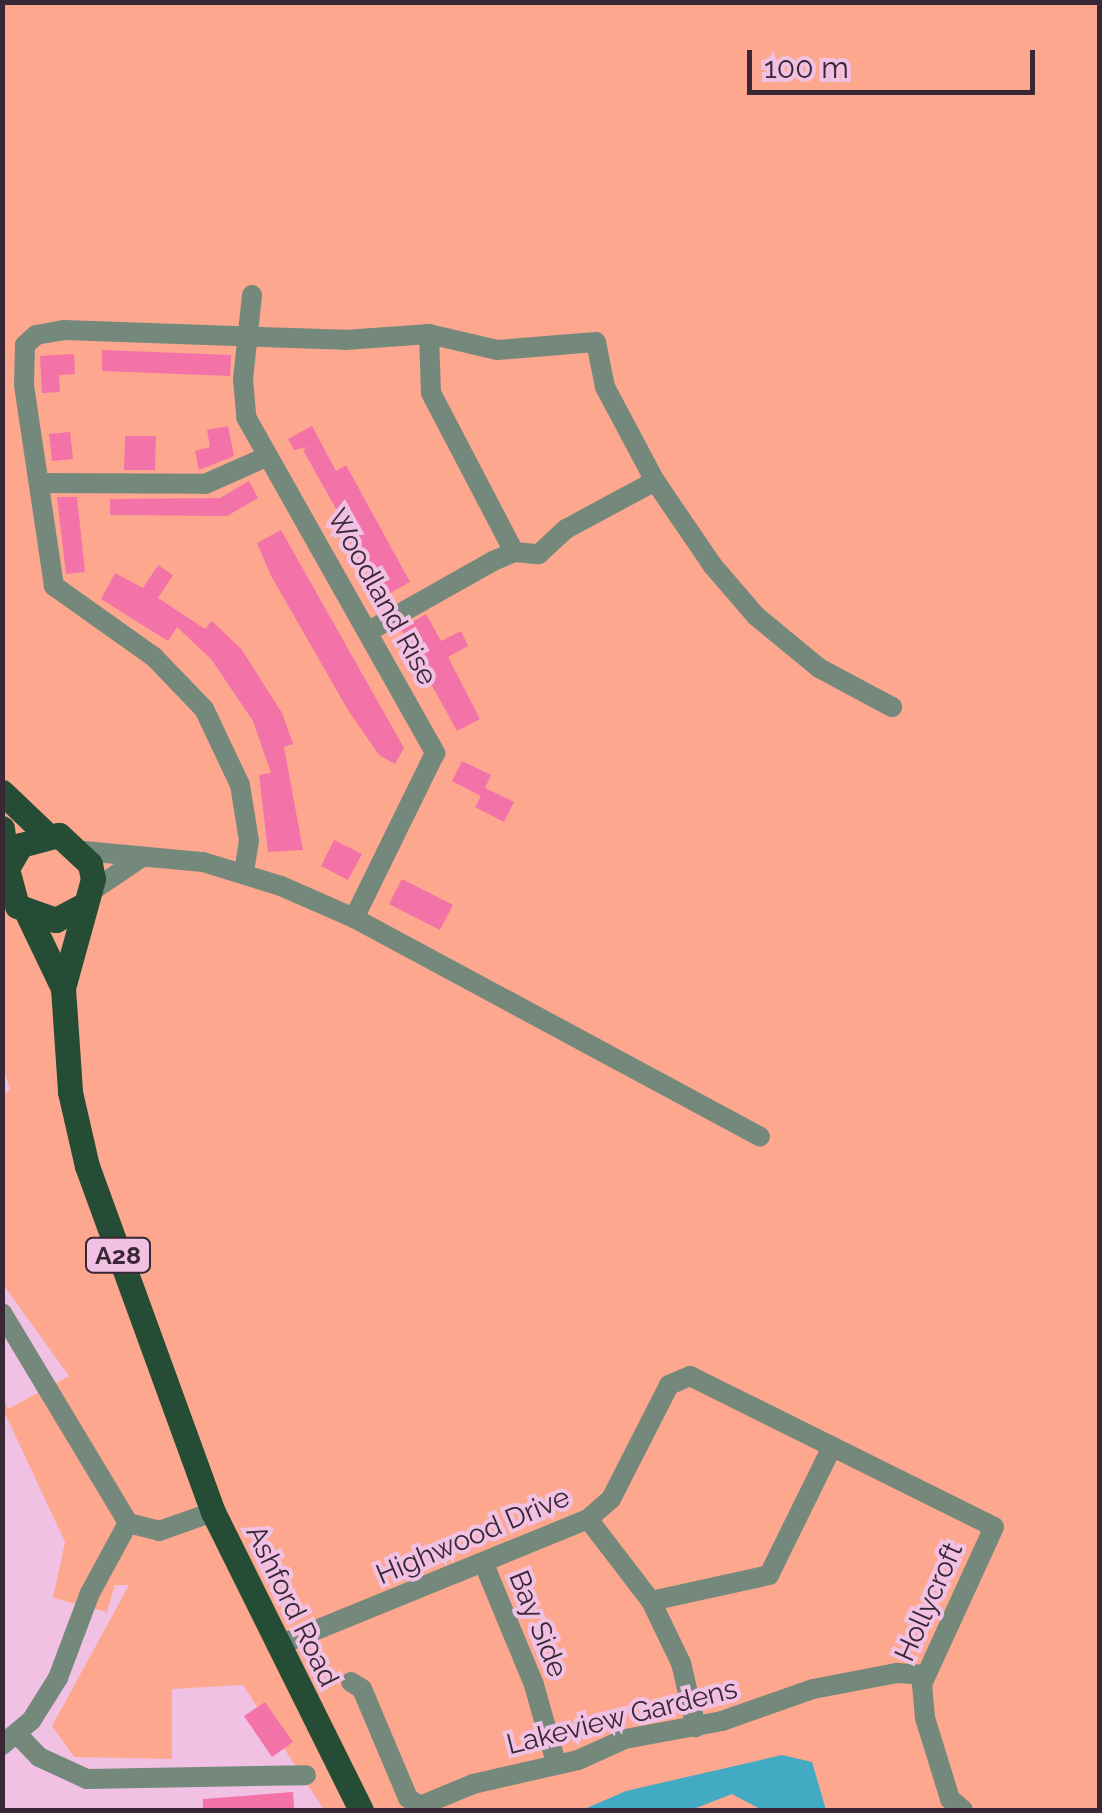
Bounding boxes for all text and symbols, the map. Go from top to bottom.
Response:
scale bar [752,30,1040,92]
text: 100 m [764,50,849,85]
street label: Woodland Rise [320,503,444,691]
road number: A28 [83,1235,153,1275]
street label: Highwood Drive [371,1480,575,1592]
street label: Ashford Road [239,1520,345,1692]
street label: Hollycroft [888,1537,970,1667]
street label: Bay Side [501,1565,575,1683]
street label: Lakeview Gardens [503,1672,741,1762]

